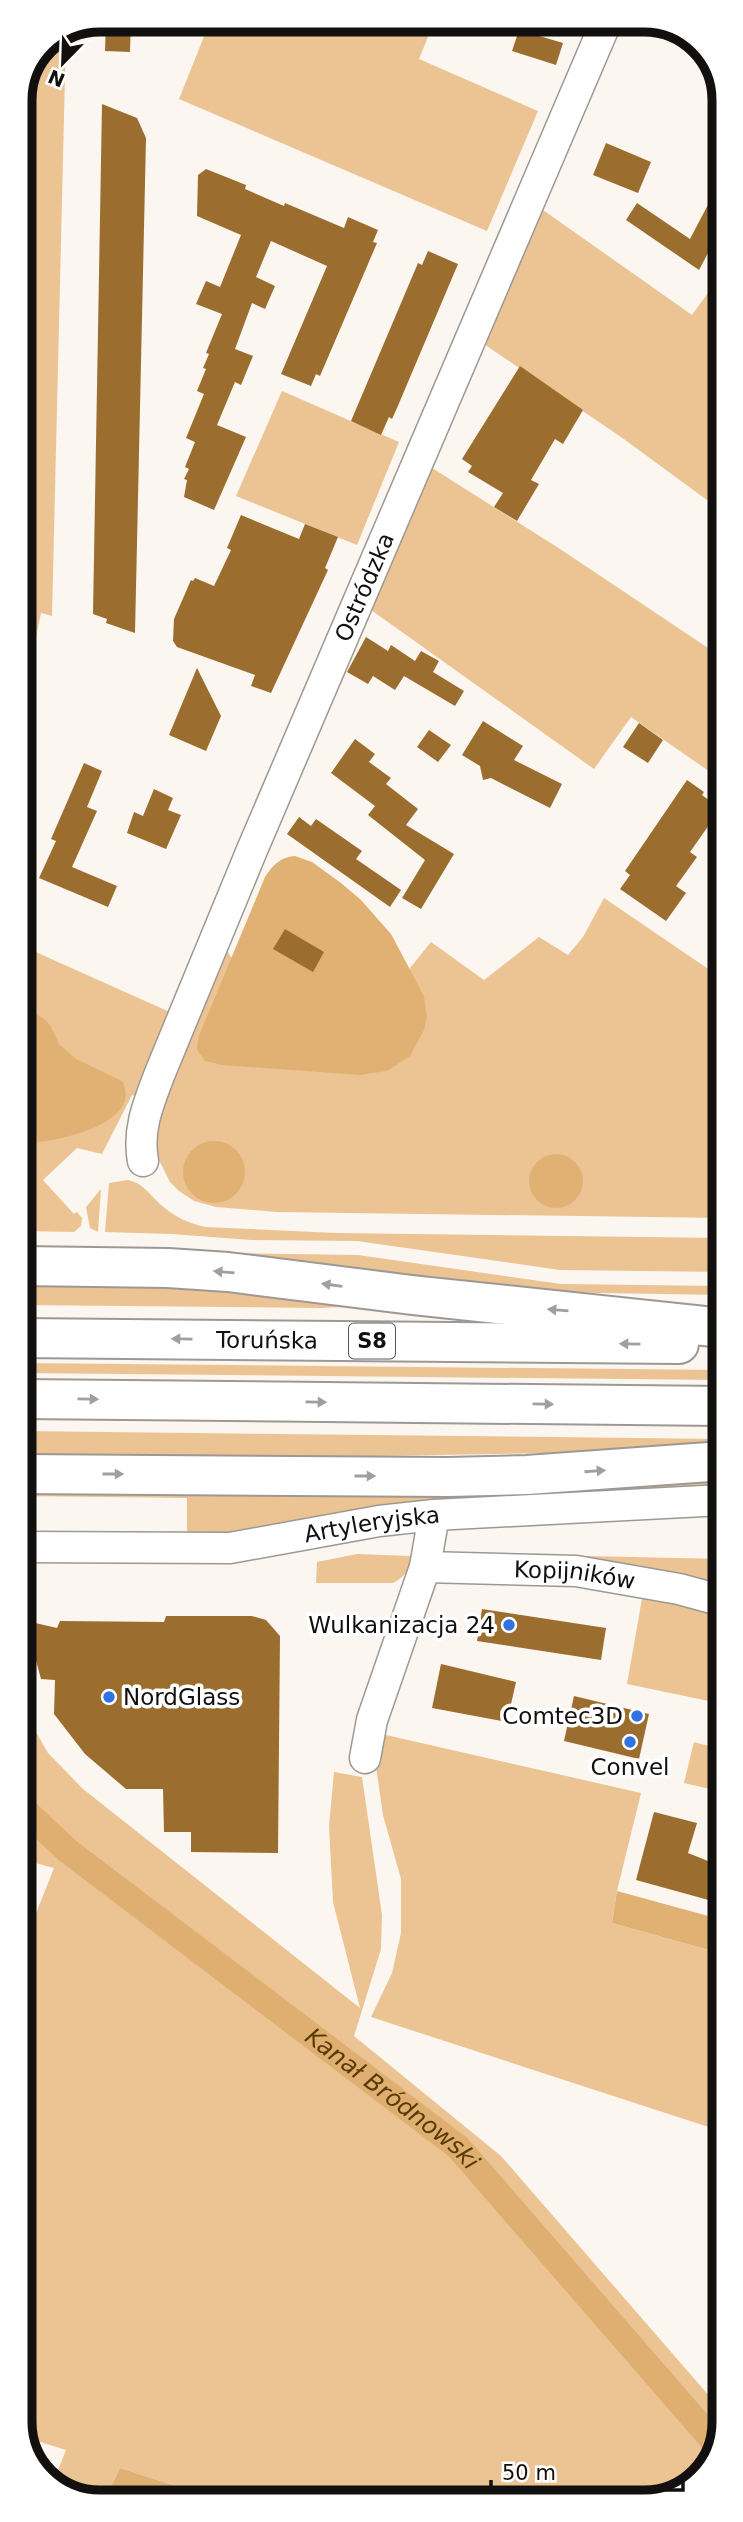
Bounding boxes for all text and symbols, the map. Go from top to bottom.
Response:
north arrow [28,28,98,98]
text: N [45,65,68,92]
street label: Ostródzka [330,529,399,646]
one-way arrow [213,1266,235,1277]
one-way arrow [320,1279,342,1290]
one-way arrow [547,1304,569,1315]
road number: S8 [349,1324,395,1358]
street label: Toruńska [215,1327,318,1354]
one-way arrow [171,1334,193,1345]
one-way arrow [619,1338,641,1350]
one-way arrow [78,1393,100,1405]
one-way arrow [305,1396,327,1407]
one-way arrow [533,1398,555,1410]
one-way arrow [584,1465,606,1476]
one-way arrow [102,1468,124,1480]
one-way arrow [354,1470,376,1482]
street label: Artyleryjska [302,1501,441,1547]
street label: Kopijników [514,1556,637,1594]
place label: Wulkanizacja 24 [308,1612,495,1638]
marker: Wulkanizacja 24 [501,1617,517,1633]
place label: NordGlass [123,1684,240,1710]
marker: NordGlass [101,1689,117,1705]
place label: Comtec3D [502,1703,623,1729]
marker: Comtec3D [629,1708,645,1724]
marker: Convel [622,1734,638,1750]
place label: Convel [591,1754,669,1780]
water label: Kanał Bródnowski [300,2022,485,2175]
scale bar [491,2448,684,2492]
text: 50 m [502,2461,556,2485]

